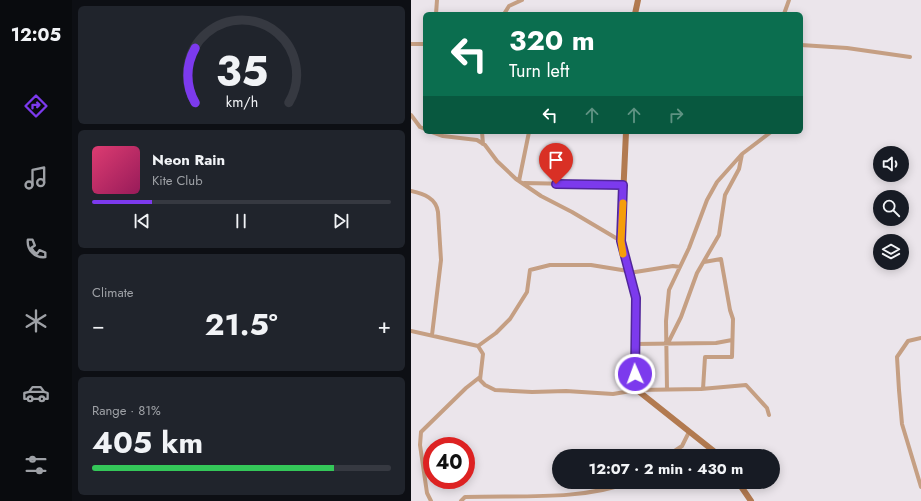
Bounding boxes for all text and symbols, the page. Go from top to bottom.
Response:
text: 320 m [509,20,595,61]
text: 12:05 [11,22,61,48]
icon: left [443,28,495,80]
text: 35 [215,41,268,102]
text: Turn left [509,58,569,84]
text: km/h [225,91,258,111]
icon: directions [22,92,50,120]
icon: left [539,104,561,126]
icon: ahead [581,104,603,126]
icon: ahead [623,104,645,126]
icon: right [665,104,687,126]
pin [539,143,573,184]
map controls [873,146,909,270]
button: sound [873,146,909,182]
text: Neon Rain [152,149,225,171]
icon: arrive [545,149,567,171]
icon: music [22,164,50,192]
text: Kite Club [152,171,203,190]
button: search [873,190,909,226]
icon: previous [131,210,153,232]
icon: pause [230,210,252,232]
icon: next [330,210,352,232]
button: layers [873,234,909,270]
icon: phone [22,235,50,263]
text: Climate [92,283,133,302]
text: 21.5° [205,303,278,346]
icon: climate [22,307,50,335]
text: − [92,309,105,341]
text: + [377,309,391,341]
position arrow [614,353,656,395]
icon: car [22,379,50,407]
text: Range · 81% [92,401,161,420]
text: 405 km [92,421,203,464]
speed limit sign: 40 [423,437,475,489]
icon: filters [22,451,50,479]
text: 12:07 · 2 min · 430 m [589,458,743,480]

